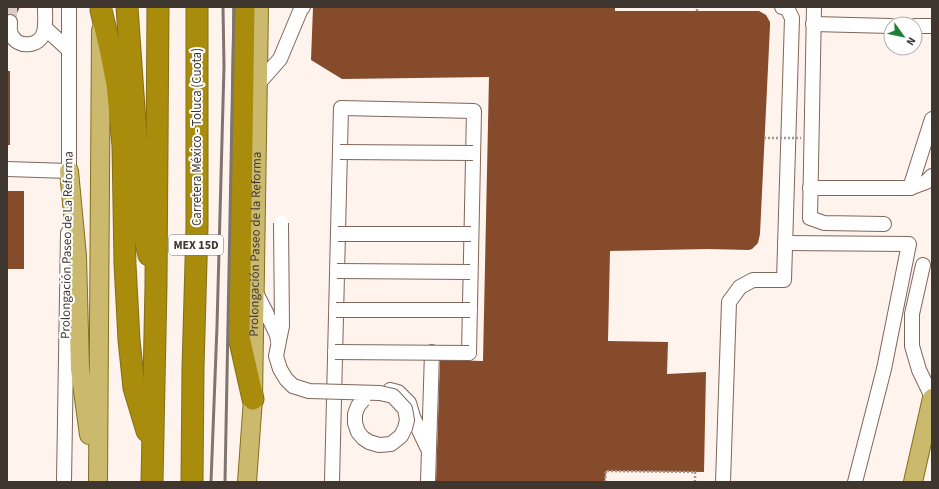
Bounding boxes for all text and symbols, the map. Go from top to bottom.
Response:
north arrow [883,16,923,56]
text: N [903,34,919,48]
street label: Carretera México - Toluca (Cuota) [188,48,206,226]
street label: Prolongación Paseo de La Reforma [56,151,78,339]
street label: Prolongación Paseo de la Reforma [245,152,266,337]
road number: MEX 15D [169,235,223,255]

